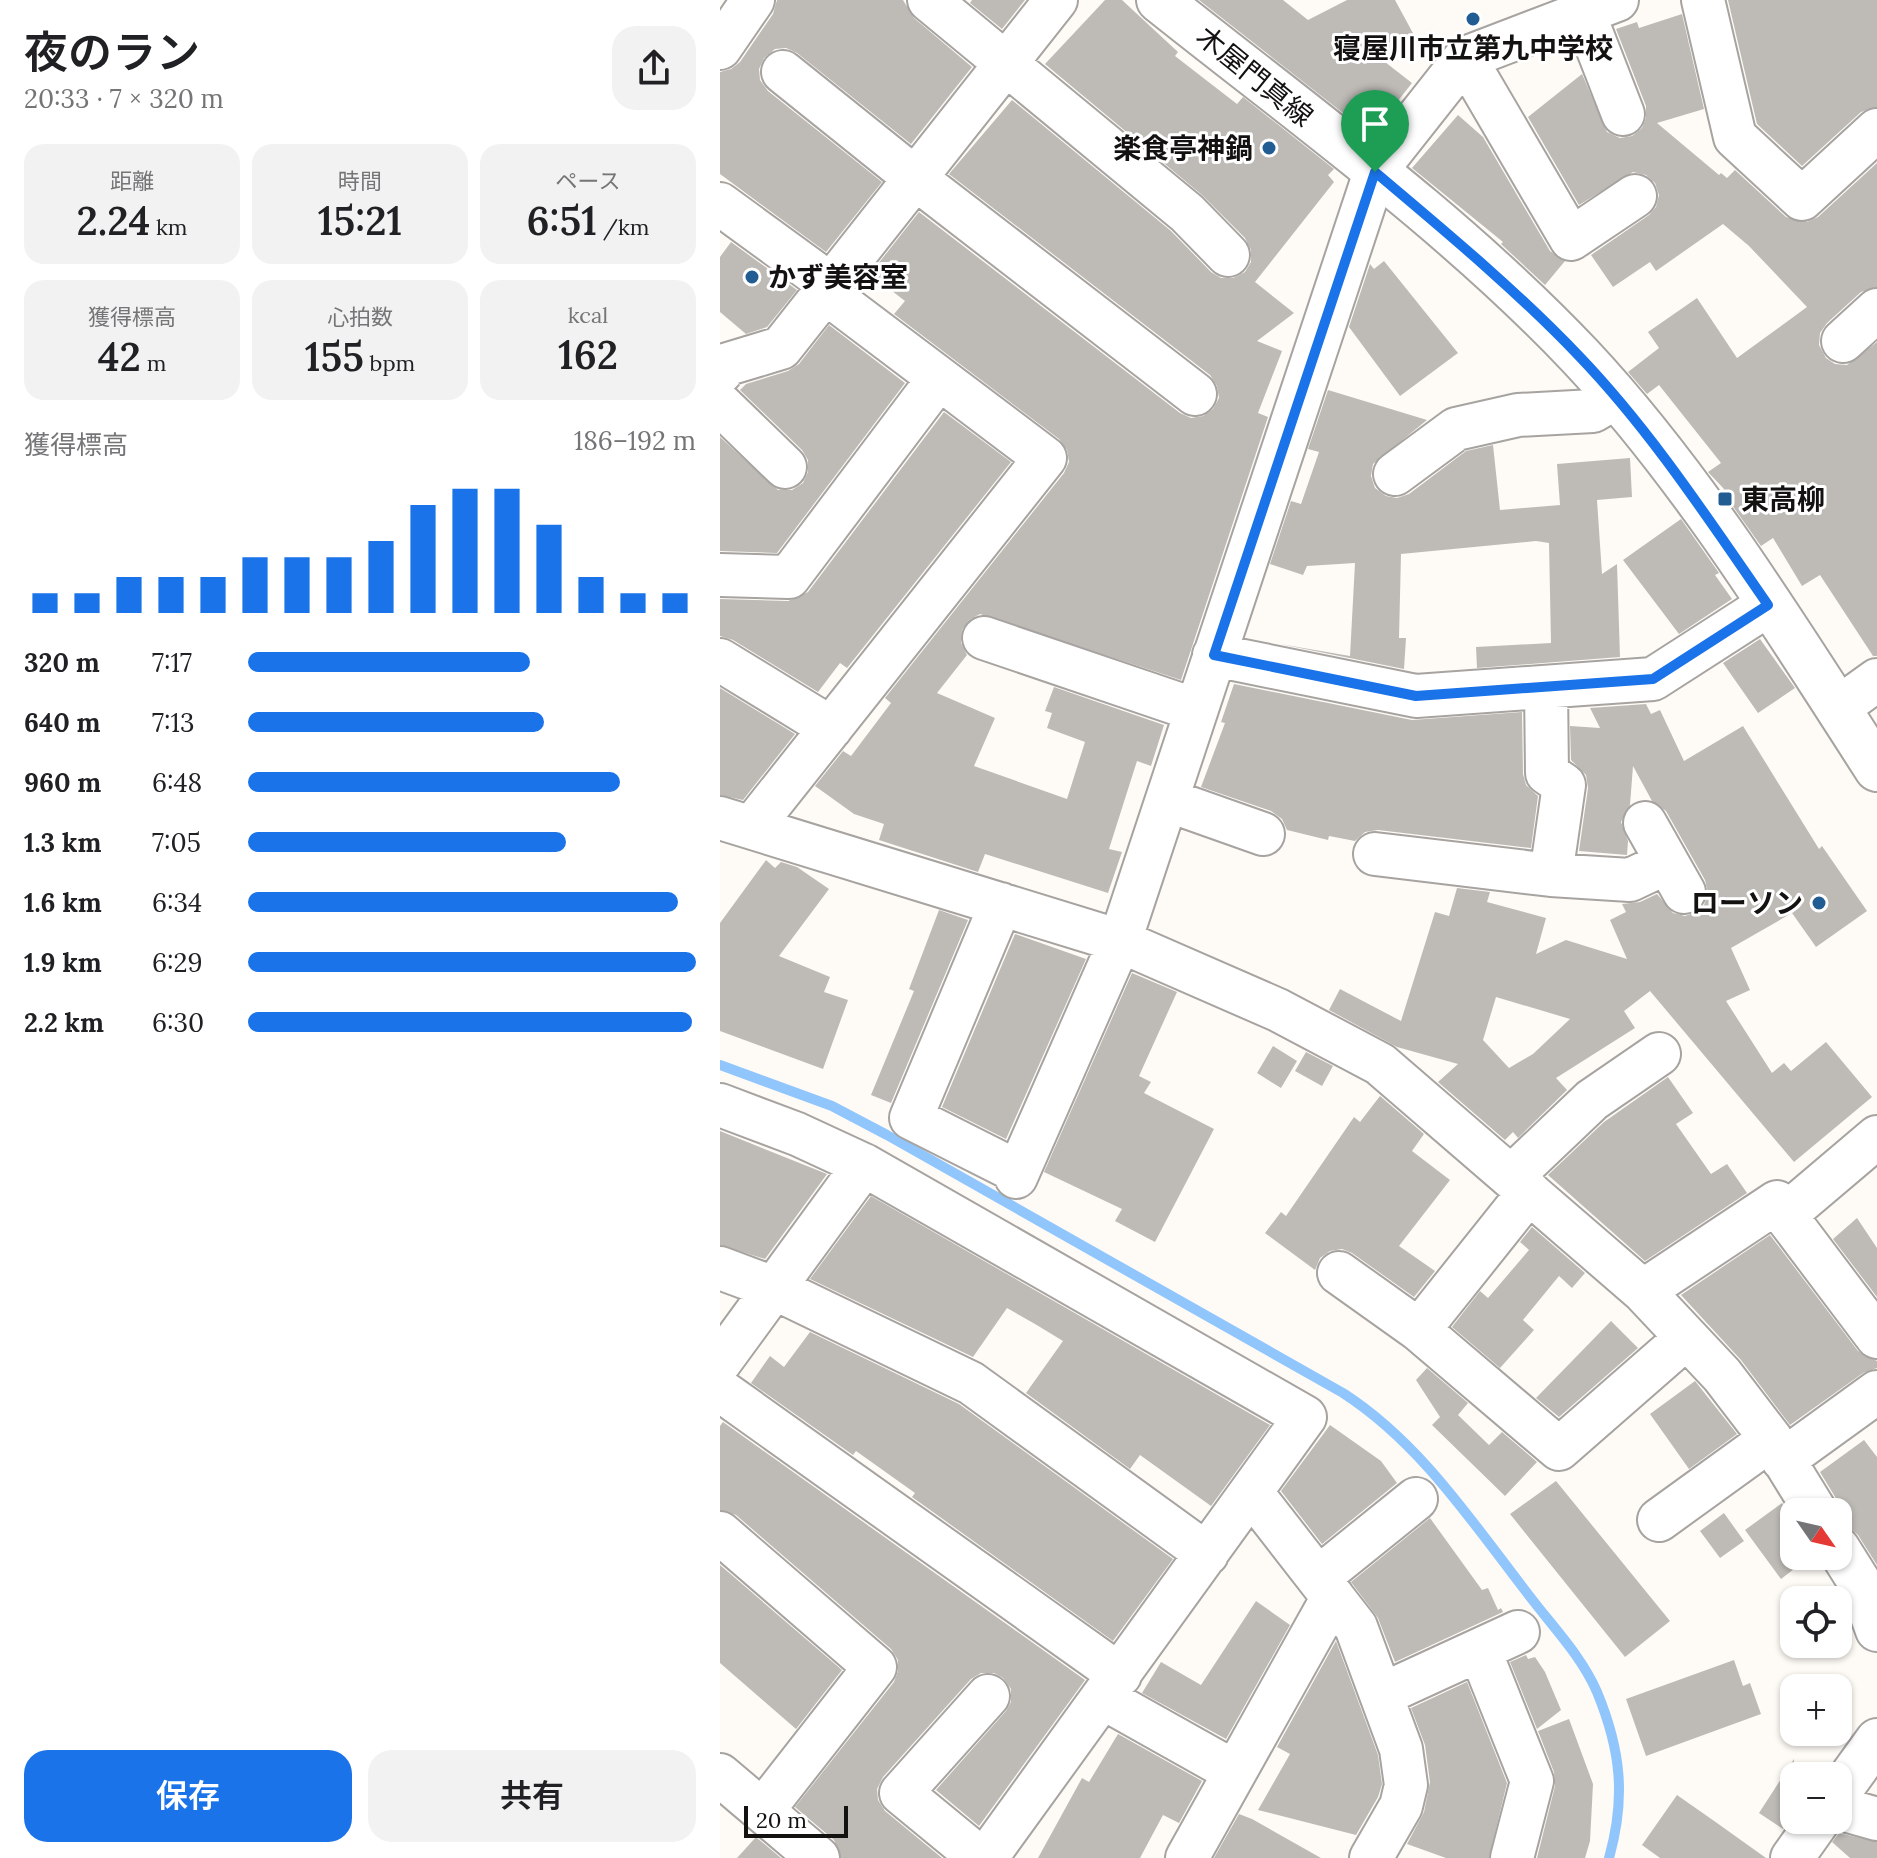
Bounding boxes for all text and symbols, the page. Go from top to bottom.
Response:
marker: 寝屋川市立第九中学校 [1464,10,1482,28]
street label: 木屋門真線 [1189,18,1321,134]
text: 夜のラン [24,24,200,80]
button: share [612,26,696,110]
place label: 寝屋川市立第九中学校 [1333,30,1613,66]
text: 20:33 · 7 × 320 m [24,82,224,115]
pin [1341,90,1409,172]
icon: arrive [1353,102,1397,146]
place label: 楽食亭神鍋 [1113,130,1253,166]
marker: 楽食亭神鍋 [1260,139,1278,157]
text: 距離 [110,167,154,195]
text: 時間 [338,167,382,195]
text: ペース [556,167,620,195]
text: 2.24 [77,195,150,246]
text: 15:21 [318,195,402,246]
text: 6:51 [527,195,597,246]
text: km [150,213,188,241]
text: /km [597,213,649,241]
place label: かず美容室 [768,259,908,295]
marker: かず美容室 [743,268,761,286]
text: kcal [568,301,608,329]
text: 獲得標高 [88,303,176,331]
text: 心拍数 [327,303,393,331]
text: 162 [558,329,618,380]
text: 42 [98,331,141,382]
text: 155 [305,331,364,382]
text: m [141,349,166,377]
text: bpm [364,349,415,377]
text: 186–192 m [574,424,696,457]
text: 獲得標高 [24,428,128,461]
place label: 東高柳 [1741,481,1825,517]
marker: 東高柳 [1716,490,1734,508]
text: 320 m [24,646,100,679]
text: 7:17 [152,646,192,679]
text: 640 m [24,706,100,739]
text: 7:13 [152,706,194,739]
text: 960 m [24,766,101,799]
text: 6:48 [152,766,202,799]
text: 1.3 km [24,826,101,859]
text: 7:05 [152,826,201,859]
place label: ローソン [1691,885,1803,921]
text: 1.6 km [24,886,102,919]
text: 6:34 [152,886,202,919]
marker: ローソン [1810,894,1828,912]
text: 1.9 km [24,946,102,979]
text: 6:29 [152,946,203,979]
text: 2.2 km [24,1006,104,1039]
text: 6:30 [152,1006,204,1039]
north arrow [1780,1498,1852,1570]
map controls [1780,1498,1852,1834]
button: locate [1780,1586,1852,1658]
button: + [1780,1674,1852,1746]
button: 保存 [24,1750,352,1842]
button: 共有 [368,1750,696,1842]
button: − [1780,1762,1852,1834]
scale bar [744,1802,848,1838]
text: 20 m [756,1806,807,1834]

